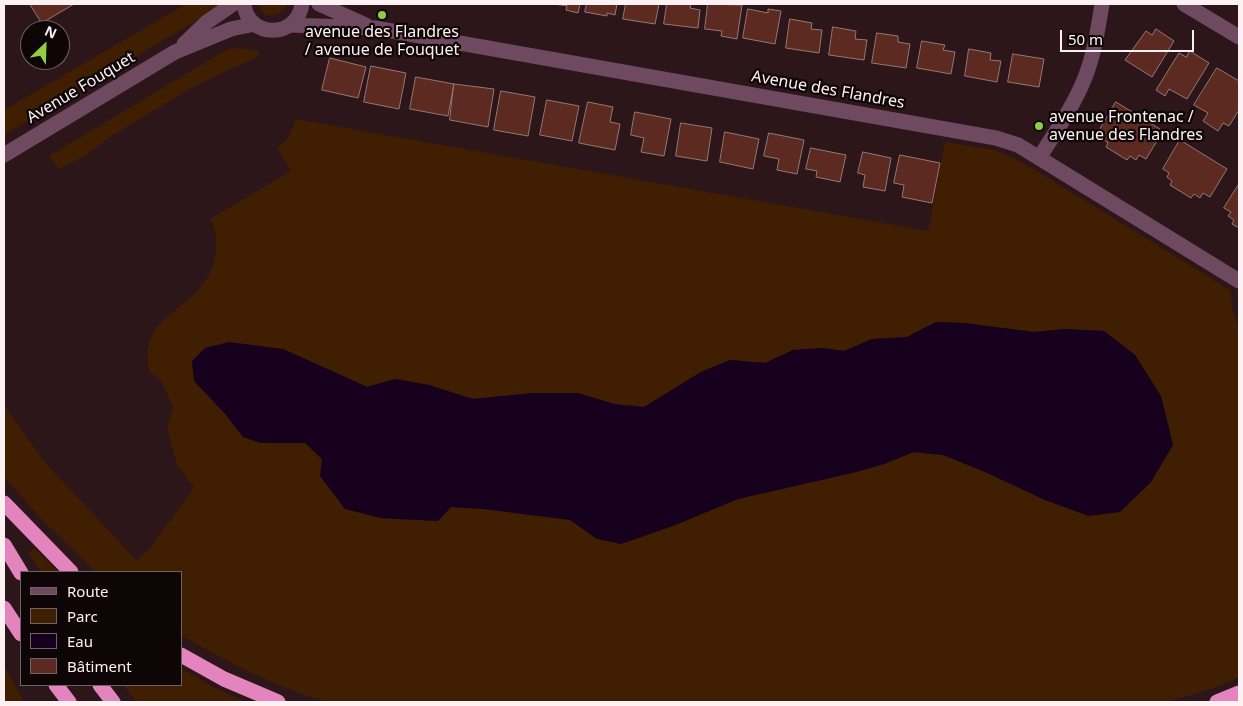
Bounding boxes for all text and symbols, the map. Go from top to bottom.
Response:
marker: avenue des Flandres / avenue de Fouquet [376,9,388,21]
north arrow [20,20,70,70]
scale bar [1063,20,1197,52]
text: N [42,21,60,43]
place label: avenue des Flandres / avenue de Fouquet [305,22,459,60]
text: 50 m [1068,29,1103,49]
street label: Avenue Fouquet [23,48,139,128]
street label: Avenue des Flandres [750,67,906,113]
place label: avenue Frontenac / avenue des Flandres [1049,107,1203,145]
marker: avenue Frontenac / avenue des Flandres [1033,120,1045,132]
legend [20,571,182,686]
text: Route [67,581,109,601]
text: Parc [67,606,98,626]
text: Eau [67,631,93,651]
text: Bâtiment [67,656,132,676]

